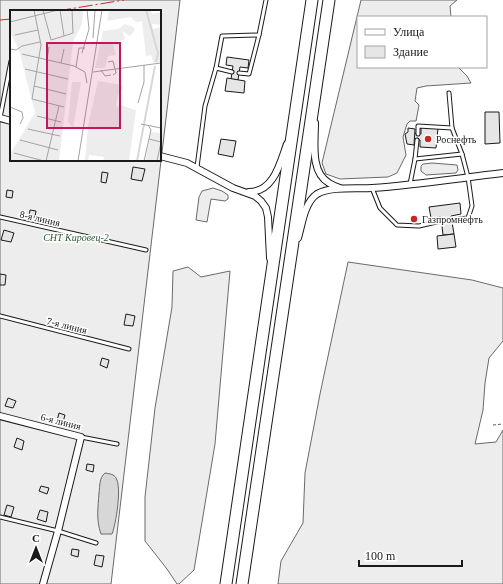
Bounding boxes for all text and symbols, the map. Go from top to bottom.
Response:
inset map [10,10,161,161]
legend [357,16,487,68]
text: Улица [393,25,425,39]
text: Здание [393,45,428,59]
marker: Роснефть [423,134,433,144]
place label: Роснефть [436,134,477,145]
street label: 8-я линия [19,209,62,229]
marker: Газпромнефть [409,214,419,224]
place label: Газпромнефть [422,214,483,225]
park label: СНТ Кировец-2 [43,232,109,243]
street label: 7-я линия [46,315,89,336]
street label: 6-я линия [40,411,83,432]
north arrow [16,528,56,568]
text: С [32,532,40,544]
scale bar [359,542,462,568]
text: 100 m [365,549,396,563]

